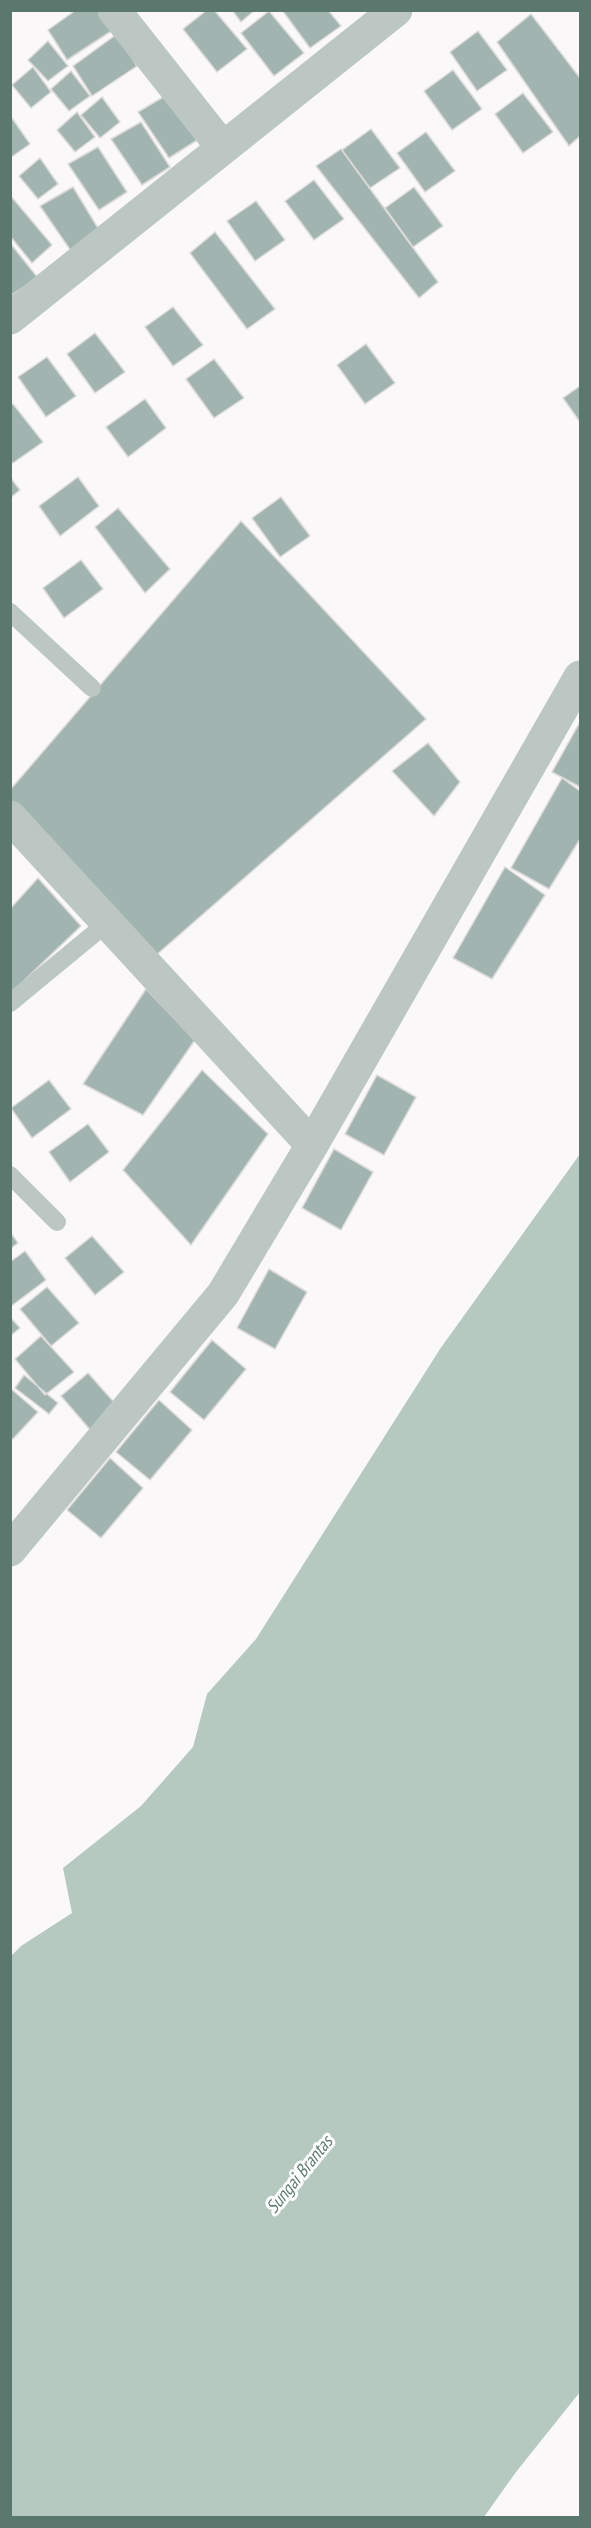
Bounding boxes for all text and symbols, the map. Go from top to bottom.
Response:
water label: Sungai Brantas [262,2132,338,2218]

